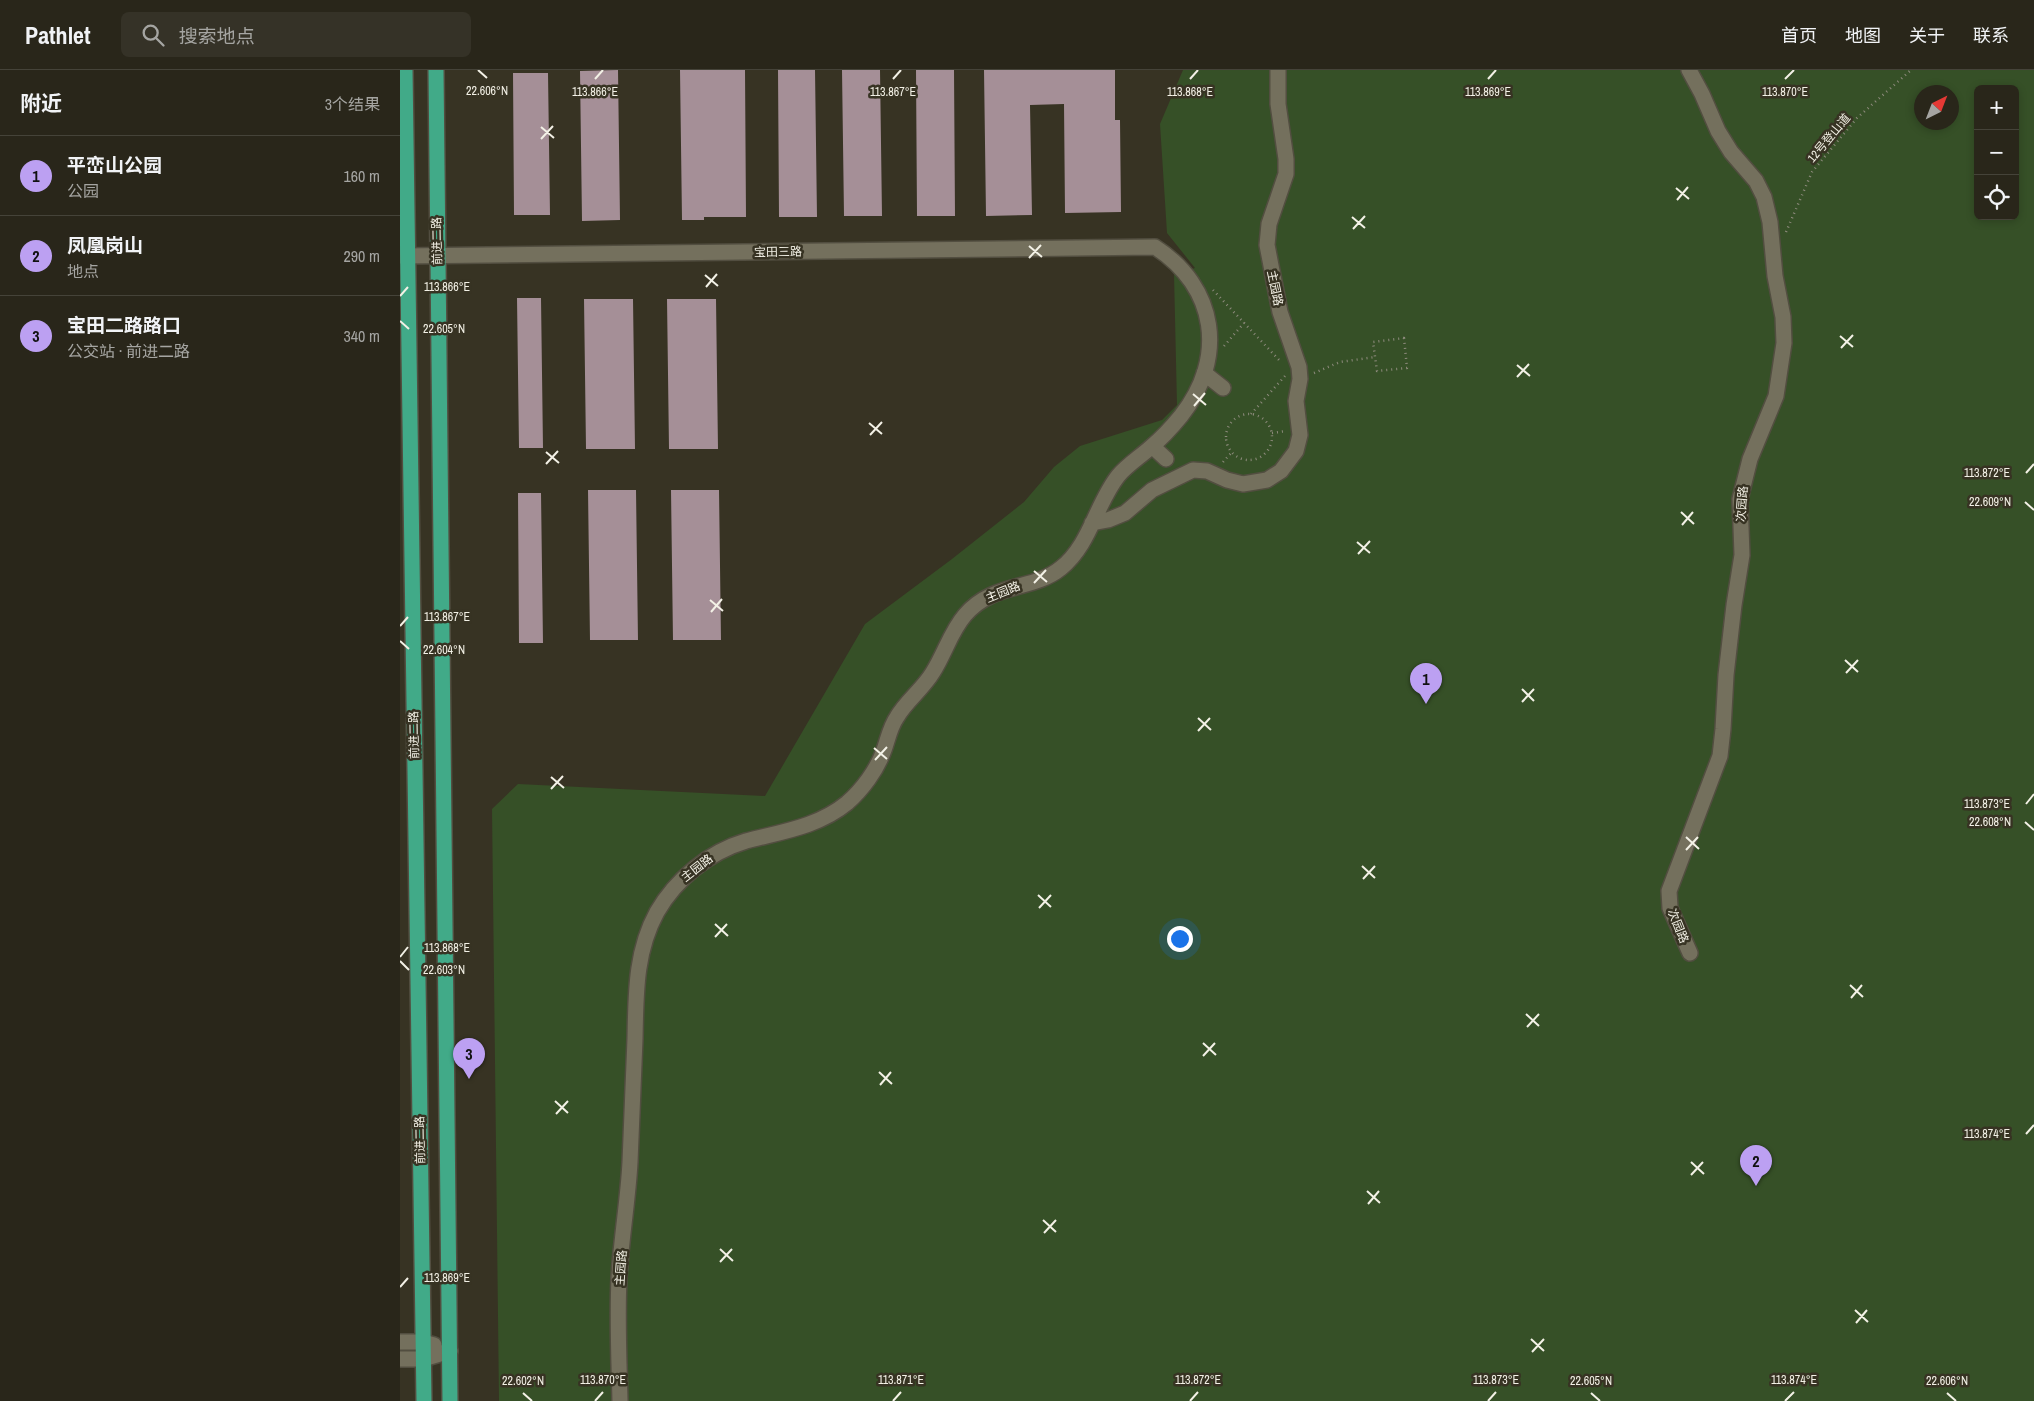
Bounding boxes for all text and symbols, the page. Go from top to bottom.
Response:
search box [121,12,471,57]
text: Pathlet [25,19,91,51]
icon: search [139,21,167,49]
text: 搜索地点 [179,23,255,49]
text: 首页 [1781,23,1817,48]
text: 地图 [1845,23,1881,48]
text: 关于 [1909,23,1945,48]
text: 联系 [1973,23,2009,48]
text: 22.606°N [466,83,508,99]
text: 113.866°E [572,84,618,100]
text: 113.867°E [870,84,916,100]
text: 113.868°E [1167,84,1213,100]
text: 113.869°E [1465,84,1511,100]
text: 113.870°E [1762,84,1808,100]
north arrow [1914,85,1959,130]
map controls [1974,85,2019,220]
button: + [1974,85,2019,130]
text: 附近 [20,89,62,118]
text: 3个结果 [325,93,380,115]
street label: 12号登山道 [1804,110,1854,166]
button: − [1974,130,2019,175]
text: 平峦山公园 [67,152,162,178]
text: 1 [32,165,40,187]
text: 160 m [344,165,380,187]
button: locate [1974,175,2019,220]
text: 公园 [67,180,99,202]
street label: 前进二路 [429,217,445,265]
text: 凤凰岗山 [67,232,143,258]
street label: 宝田三路 [754,244,802,260]
text: 2 [32,245,40,267]
text: 290 m [344,245,380,267]
text: 地点 [67,260,99,282]
street label: 主园路 [1263,269,1287,307]
text: 113.866°E [424,279,470,295]
text: 宝田二路路口 [67,312,181,338]
text: 22.605°N [423,321,465,337]
text: 3 [32,325,40,347]
text: 340 m [344,325,380,347]
text: 公交站 · 前进二路 [67,340,190,362]
text: 113.872°E [1964,465,2010,481]
street label: 次园路 [1733,485,1751,523]
text: 22.609°N [1969,494,2011,510]
street label: 主园路 [983,578,1023,606]
text: 113.867°E [424,609,470,625]
text: 22.604°N [423,642,465,658]
pin: 1 [1410,663,1442,704]
street label: 前进二路 [406,711,422,759]
text: 113.873°E [1964,796,2010,812]
text: 22.608°N [1969,814,2011,830]
street label: 主园路 [678,851,716,885]
street label: 次园路 [1664,906,1692,946]
your location [1167,926,1193,952]
text: 113.868°E [424,940,470,956]
text: 22.603°N [423,962,465,978]
pin: 3 [453,1038,485,1079]
street label: 前进二路 [412,1116,428,1164]
text: 113.874°E [1964,1126,2010,1142]
pin: 2 [1740,1145,1772,1186]
street label: 主园路 [612,1249,630,1287]
text: 113.869°E [424,1270,470,1286]
text: 113.870°E [580,1372,626,1388]
text: 113.871°E [878,1372,924,1388]
text: 113.872°E [1175,1372,1221,1388]
text: 113.873°E [1473,1372,1519,1388]
text: 113.874°E [1771,1372,1817,1388]
text: 22.602°N [502,1373,544,1389]
text: 22.605°N [1570,1373,1612,1389]
text: 22.606°N [1926,1373,1968,1389]

